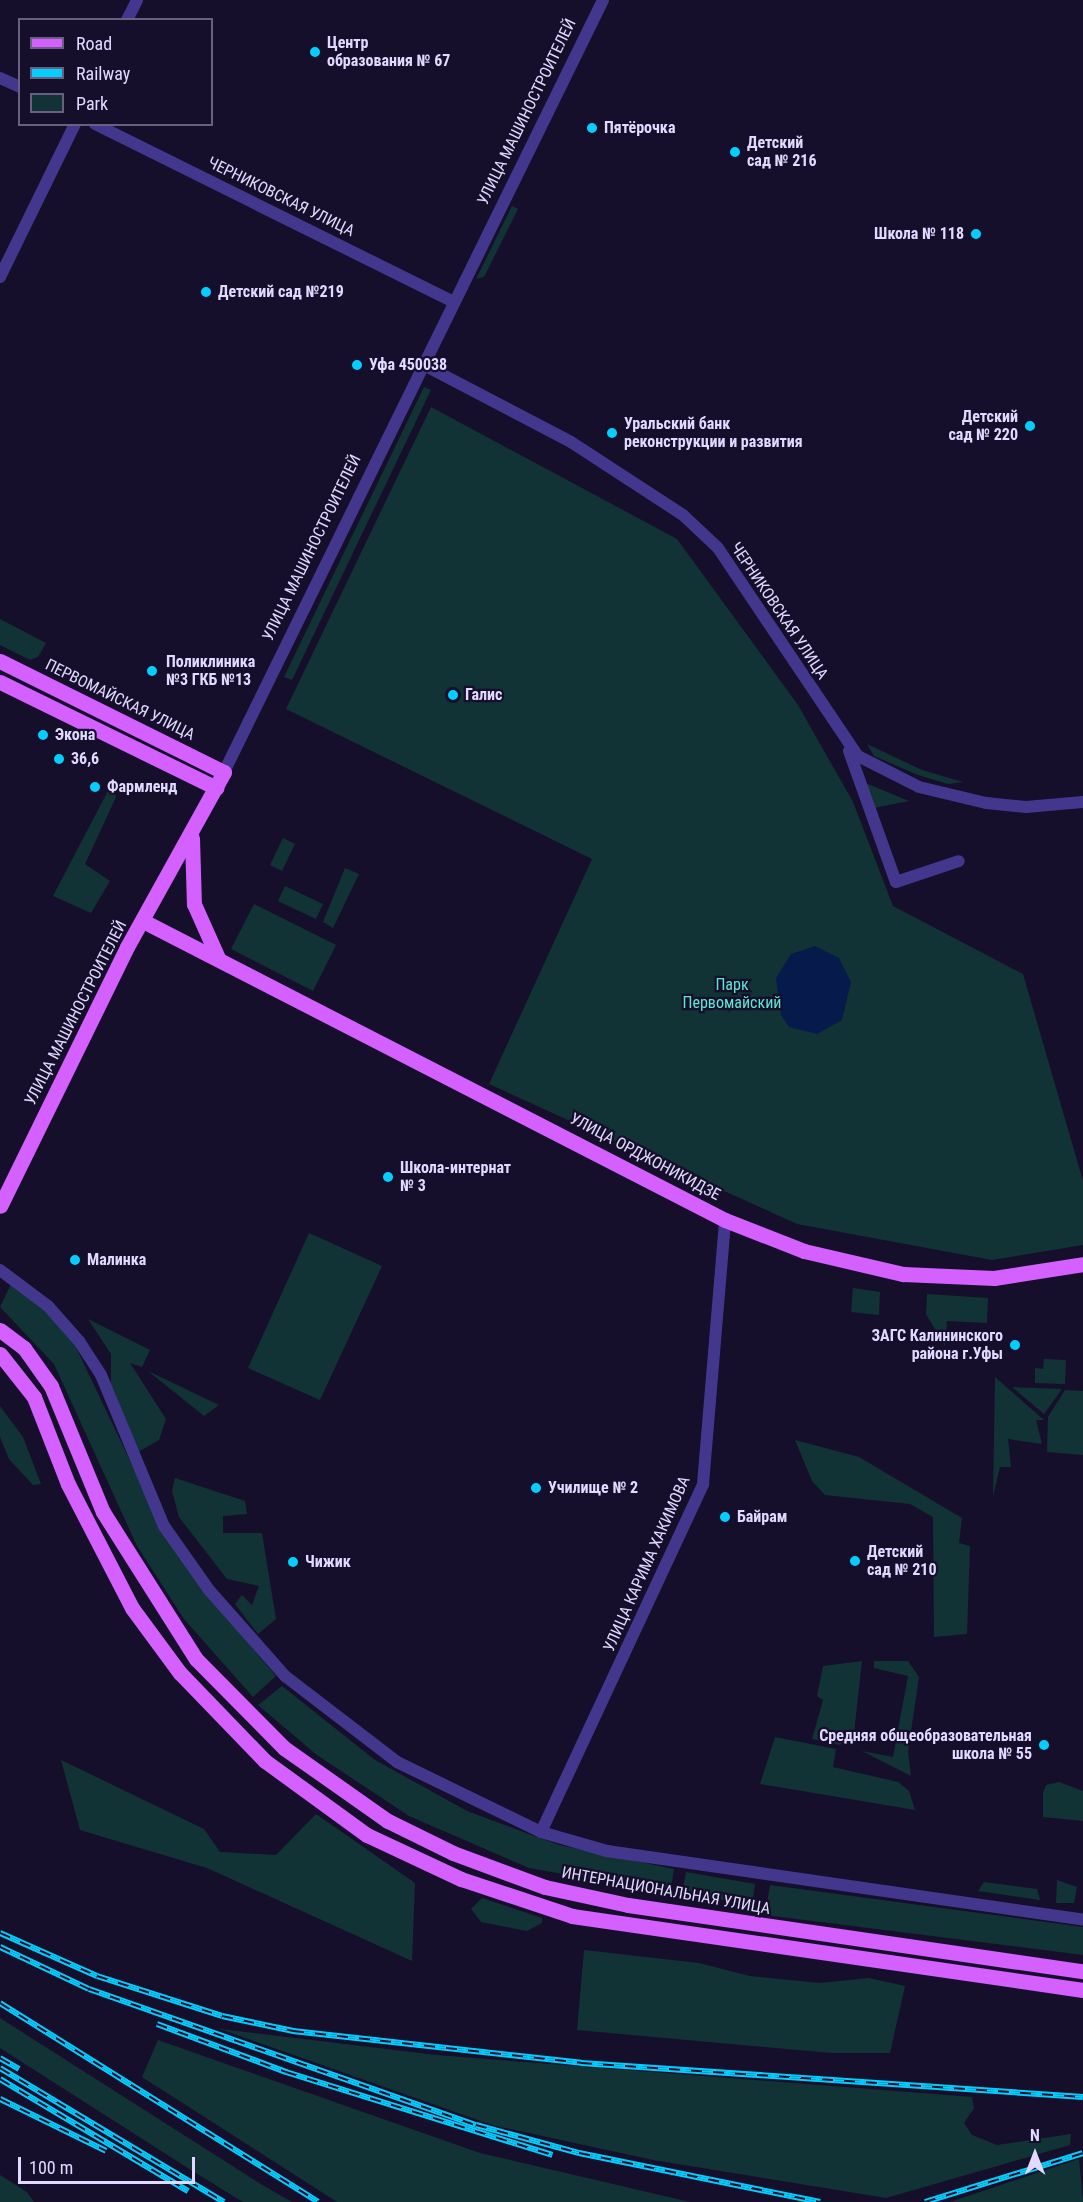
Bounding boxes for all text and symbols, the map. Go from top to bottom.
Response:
street label: УЛИЦА МАШИНОСТРОИТЕЛЕЙ [474,16,580,208]
legend [18,18,213,126]
text: Road [76,33,112,54]
place label: Центр образования № 67 [327,33,450,71]
marker: Центр образования № 67 [308,45,322,59]
text: Railway [76,63,130,84]
text: Park [76,93,108,114]
place label: Пятёрочка [604,118,675,138]
marker: Пятёрочка [585,121,599,135]
place label: Детский сад № 216 [747,133,817,171]
marker: Детский сад № 216 [728,145,742,159]
street label: ЧЕРНИКОВСКАЯ УЛИЦА [204,153,358,241]
place label: Школа № 118 [874,224,964,244]
marker: Школа № 118 [969,227,983,241]
place label: Детский сад №219 [218,282,344,302]
marker: Детский сад №219 [199,285,213,299]
place label: Уфа 450038 [369,355,447,375]
marker: Уфа 450038 [350,358,364,372]
place label: Детский сад № 220 [948,407,1018,445]
place label: Уральский банк реконструкции и развития [624,414,803,452]
marker: Детский сад № 220 [1023,419,1037,433]
marker: Уральский банк реконструкции и развития [605,426,619,440]
street label: УЛИЦА МАШИНОСТРОИТЕЛЕЙ [259,452,365,644]
street label: ЧЕРНИКОВСКАЯ УЛИЦА [726,539,832,683]
place label: Поликлиника №3 ГКБ №13 [166,652,255,690]
street label: ПЕРВОМАЙСКАЯ УЛИЦА [42,655,198,745]
marker: Поликлиника №3 ГКБ №13 [143,662,161,680]
place label: Галис [465,685,502,705]
marker: Галис [446,688,460,702]
place label: Экона [55,725,95,745]
marker: Экона [36,728,50,742]
place label: 36,6 [71,749,99,769]
marker: 36,6 [52,752,66,766]
place label: Фармленд [107,777,177,797]
marker: Фармленд [88,780,102,794]
street label: УЛИЦА МАШИНОСТРОИТЕЛЕЙ [21,917,131,1109]
park label: Парк Первомайский [683,975,781,1013]
street label: УЛИЦА ОРДЖОНИКИДЗЕ [567,1109,723,1205]
place label: Школа-интернат № 3 [400,1158,511,1196]
marker: Школа-интернат № 3 [381,1170,395,1184]
place label: Малинка [87,1250,146,1270]
marker: Малинка [68,1253,82,1267]
place label: ЗАГС Калининского района г.Уфы [871,1326,1003,1364]
marker: ЗАГС Калининского района г.Уфы [1008,1338,1022,1352]
street label: УЛИЦА КАРИМА ХАКИМОВА [600,1473,694,1655]
place label: Училище № 2 [548,1478,638,1498]
marker: Училище № 2 [529,1481,543,1495]
place label: Байрам [737,1507,787,1527]
marker: Байрам [718,1510,732,1524]
place label: Детский сад № 210 [867,1542,937,1580]
place label: Чижик [305,1552,351,1572]
marker: Детский сад № 210 [848,1554,862,1568]
marker: Чижик [286,1555,300,1569]
place label: Средняя общеобразовательная школа № 55 [819,1726,1032,1764]
marker: Средняя общеобразовательная школа № 55 [1037,1738,1051,1752]
street label: ИНТЕРНАЦИОНАЛЬНАЯ УЛИЦА [560,1863,772,1919]
north arrow [1005,2124,1065,2184]
text: N [1030,2126,1040,2145]
scale bar [21,2145,198,2183]
text: 100 m [29,2157,73,2178]

